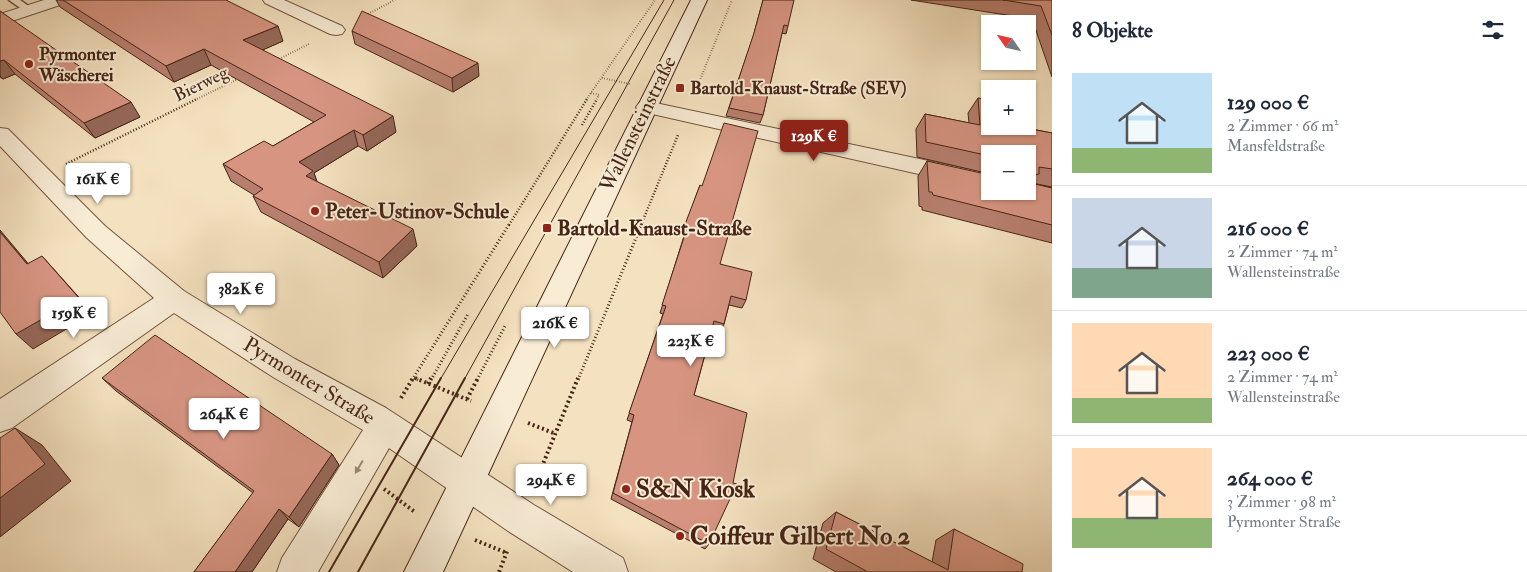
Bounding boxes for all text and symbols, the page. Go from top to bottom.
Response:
north arrow [981,15,1036,70]
map controls [981,15,1036,200]
icon: filters [1479,16,1507,44]
text: 8 Objekte [1072,17,1153,44]
place label: Pyrmonter Wäscherei [38,43,116,87]
street label: Wallensteinstraße [593,51,683,197]
marker: Pyrmonter Wäscherei [23,58,35,70]
street label: Bierweg [170,60,233,107]
place label: Bartold-Knaust-Straße (SEV) [690,77,907,100]
button: + [981,80,1036,135]
marker: Bartold-Knaust-Straße (SEV) [674,82,686,94]
text: 129 000 € [1227,89,1309,116]
icon: home [1112,93,1172,153]
text: 2 Zimmer · 66 m² [1227,116,1338,136]
pin: 129K € [773,120,855,162]
text: 129K € [791,126,837,146]
text: Mansfeldstraße [1227,136,1325,156]
button: − [981,145,1036,200]
pin: 161K € [57,162,139,205]
text: 161K € [76,169,120,189]
place label: Peter-Ustinov-Schule [325,198,509,225]
marker: Peter-Ustinov-Schule [309,205,321,217]
place label: Bartold-Knaust-Straße [557,215,752,242]
text: 216 000 € [1227,215,1309,242]
icon: home [1112,218,1172,278]
marker: Bartold-Knaust-Straße [541,222,553,234]
text: 2 Zimmer · 74 m² [1227,242,1338,262]
text: Wallensteinstraße [1227,262,1340,282]
pin: 382K € [200,272,282,315]
text: 382K € [218,279,264,299]
pin: 159K € [33,296,115,339]
text: 159K € [52,303,96,323]
pin: 216K € [514,306,596,349]
text: 216K € [532,313,578,333]
pin: 223K € [650,324,732,367]
street label: Pyrmonter Straße [238,331,380,431]
text: 223K € [668,331,714,351]
text: 223 000 € [1227,340,1310,367]
icon: home [1112,343,1172,403]
text: 2 Zimmer · 74 m² [1227,367,1338,387]
text: Wallensteinstraße [1227,387,1340,407]
pin: 264K € [183,398,265,440]
text: 264K € [200,404,248,424]
one-way arrow [354,461,363,474]
pin: 294K € [510,464,592,506]
text: 264 000 € [1227,465,1313,492]
icon: home [1112,468,1172,528]
text: 294K € [527,470,575,490]
place label: S&N Kiosk [636,474,756,505]
marker: S&N Kiosk [620,483,632,495]
text: 3 Zimmer · 98 m² [1227,492,1336,512]
text: Pyrmonter Straße [1227,512,1341,532]
place label: Coiffeur Gilbert No 2 [690,521,911,552]
marker: Coiffeur Gilbert No 2 [674,530,686,542]

